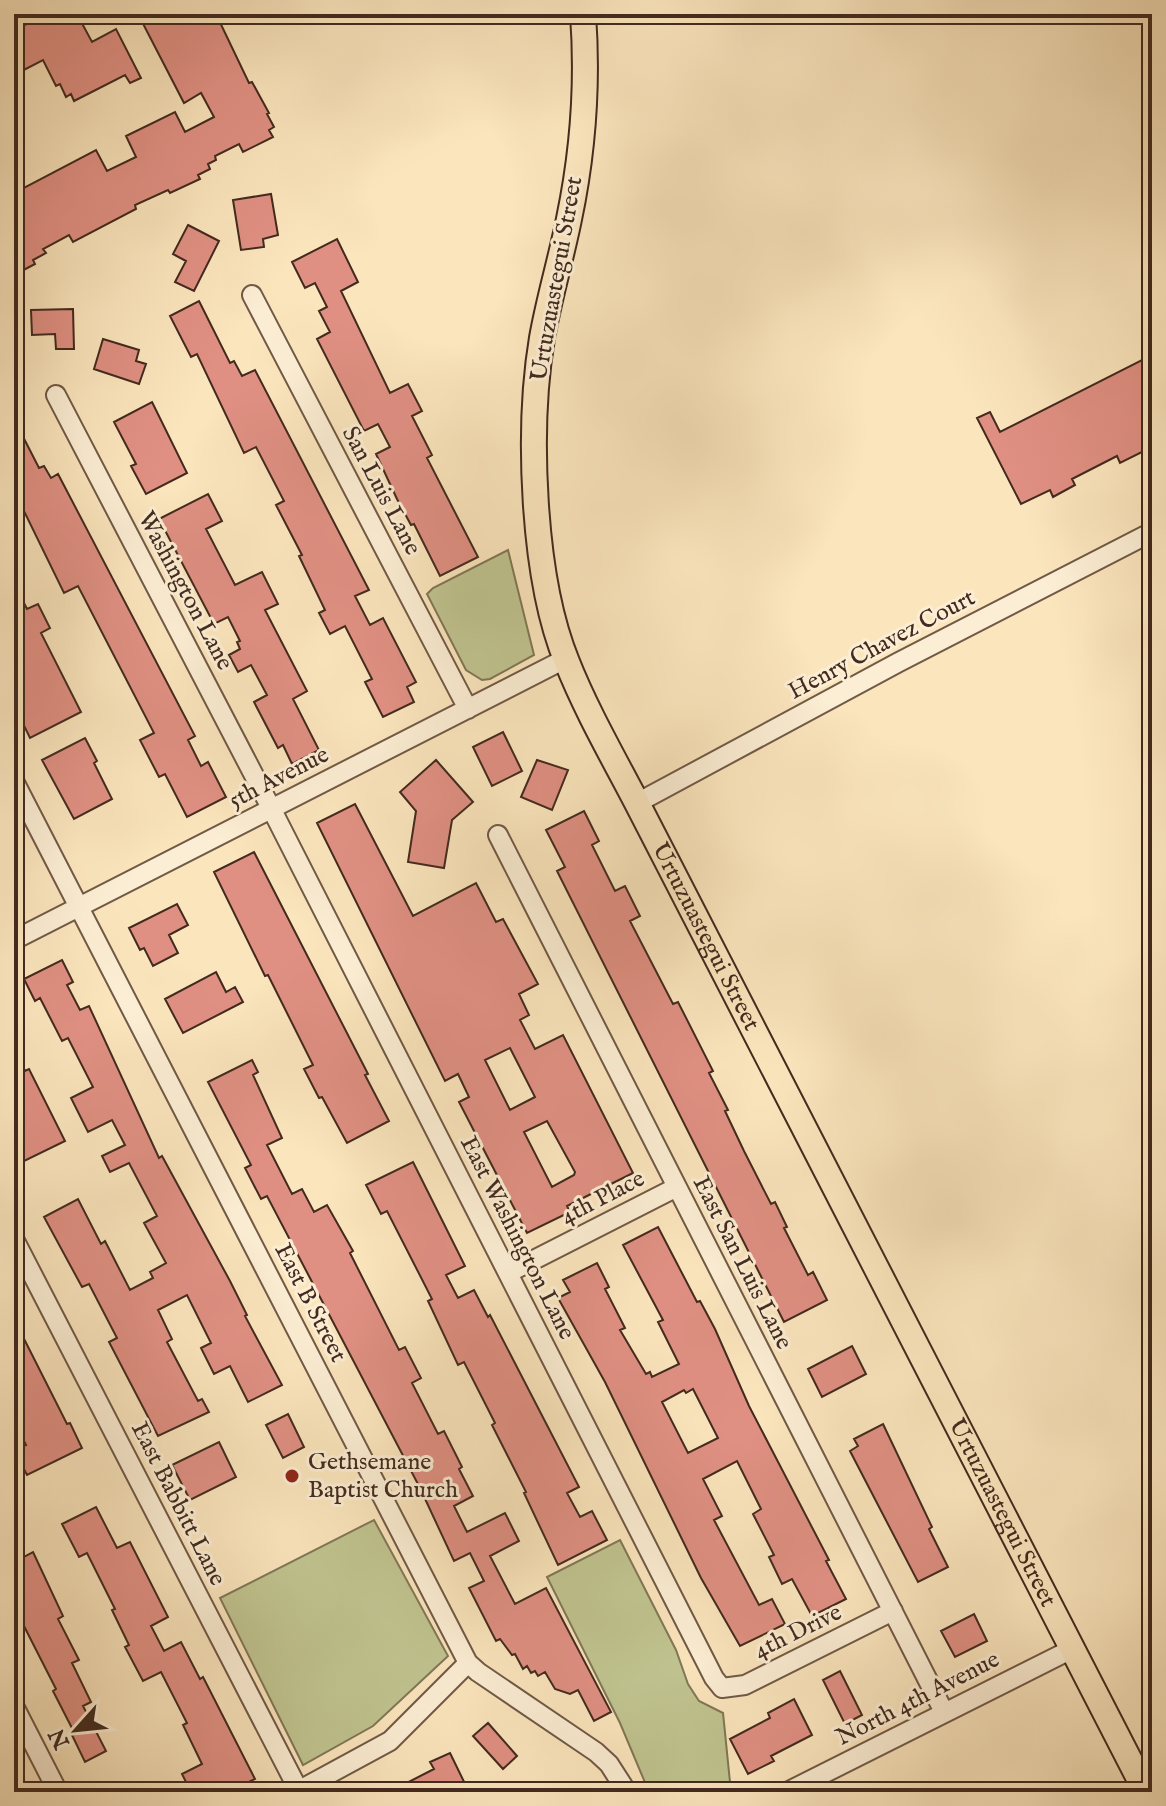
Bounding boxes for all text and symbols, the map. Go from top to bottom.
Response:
street label: Urtuzuastegui Street [524,174,590,384]
street label: San Luis Lane [334,421,428,561]
street label: Washington Lane [130,506,240,676]
street label: Henry Chavez Court [783,583,981,707]
street label: 5th Avenue [224,740,334,816]
street label: Urtuzuastegui Street [644,837,767,1036]
street label: East Washington Lane [452,1131,582,1345]
street label: 4th Place [556,1164,650,1232]
street label: East San Luis Lane [685,1171,799,1355]
street label: East B Street [267,1238,353,1368]
street label: Urtuzuastegui Street [941,1413,1064,1612]
street label: East Babbitt Lane [123,1417,233,1591]
place label: Gethsemane Baptist Church [308,1447,458,1506]
marker: Gethsemane Baptist Church [283,1467,301,1485]
street label: 4th Drive [749,1597,847,1667]
street label: North 4th Avenue [831,1644,1005,1754]
north arrow [36,1690,116,1770]
text: N [43,1723,77,1754]

